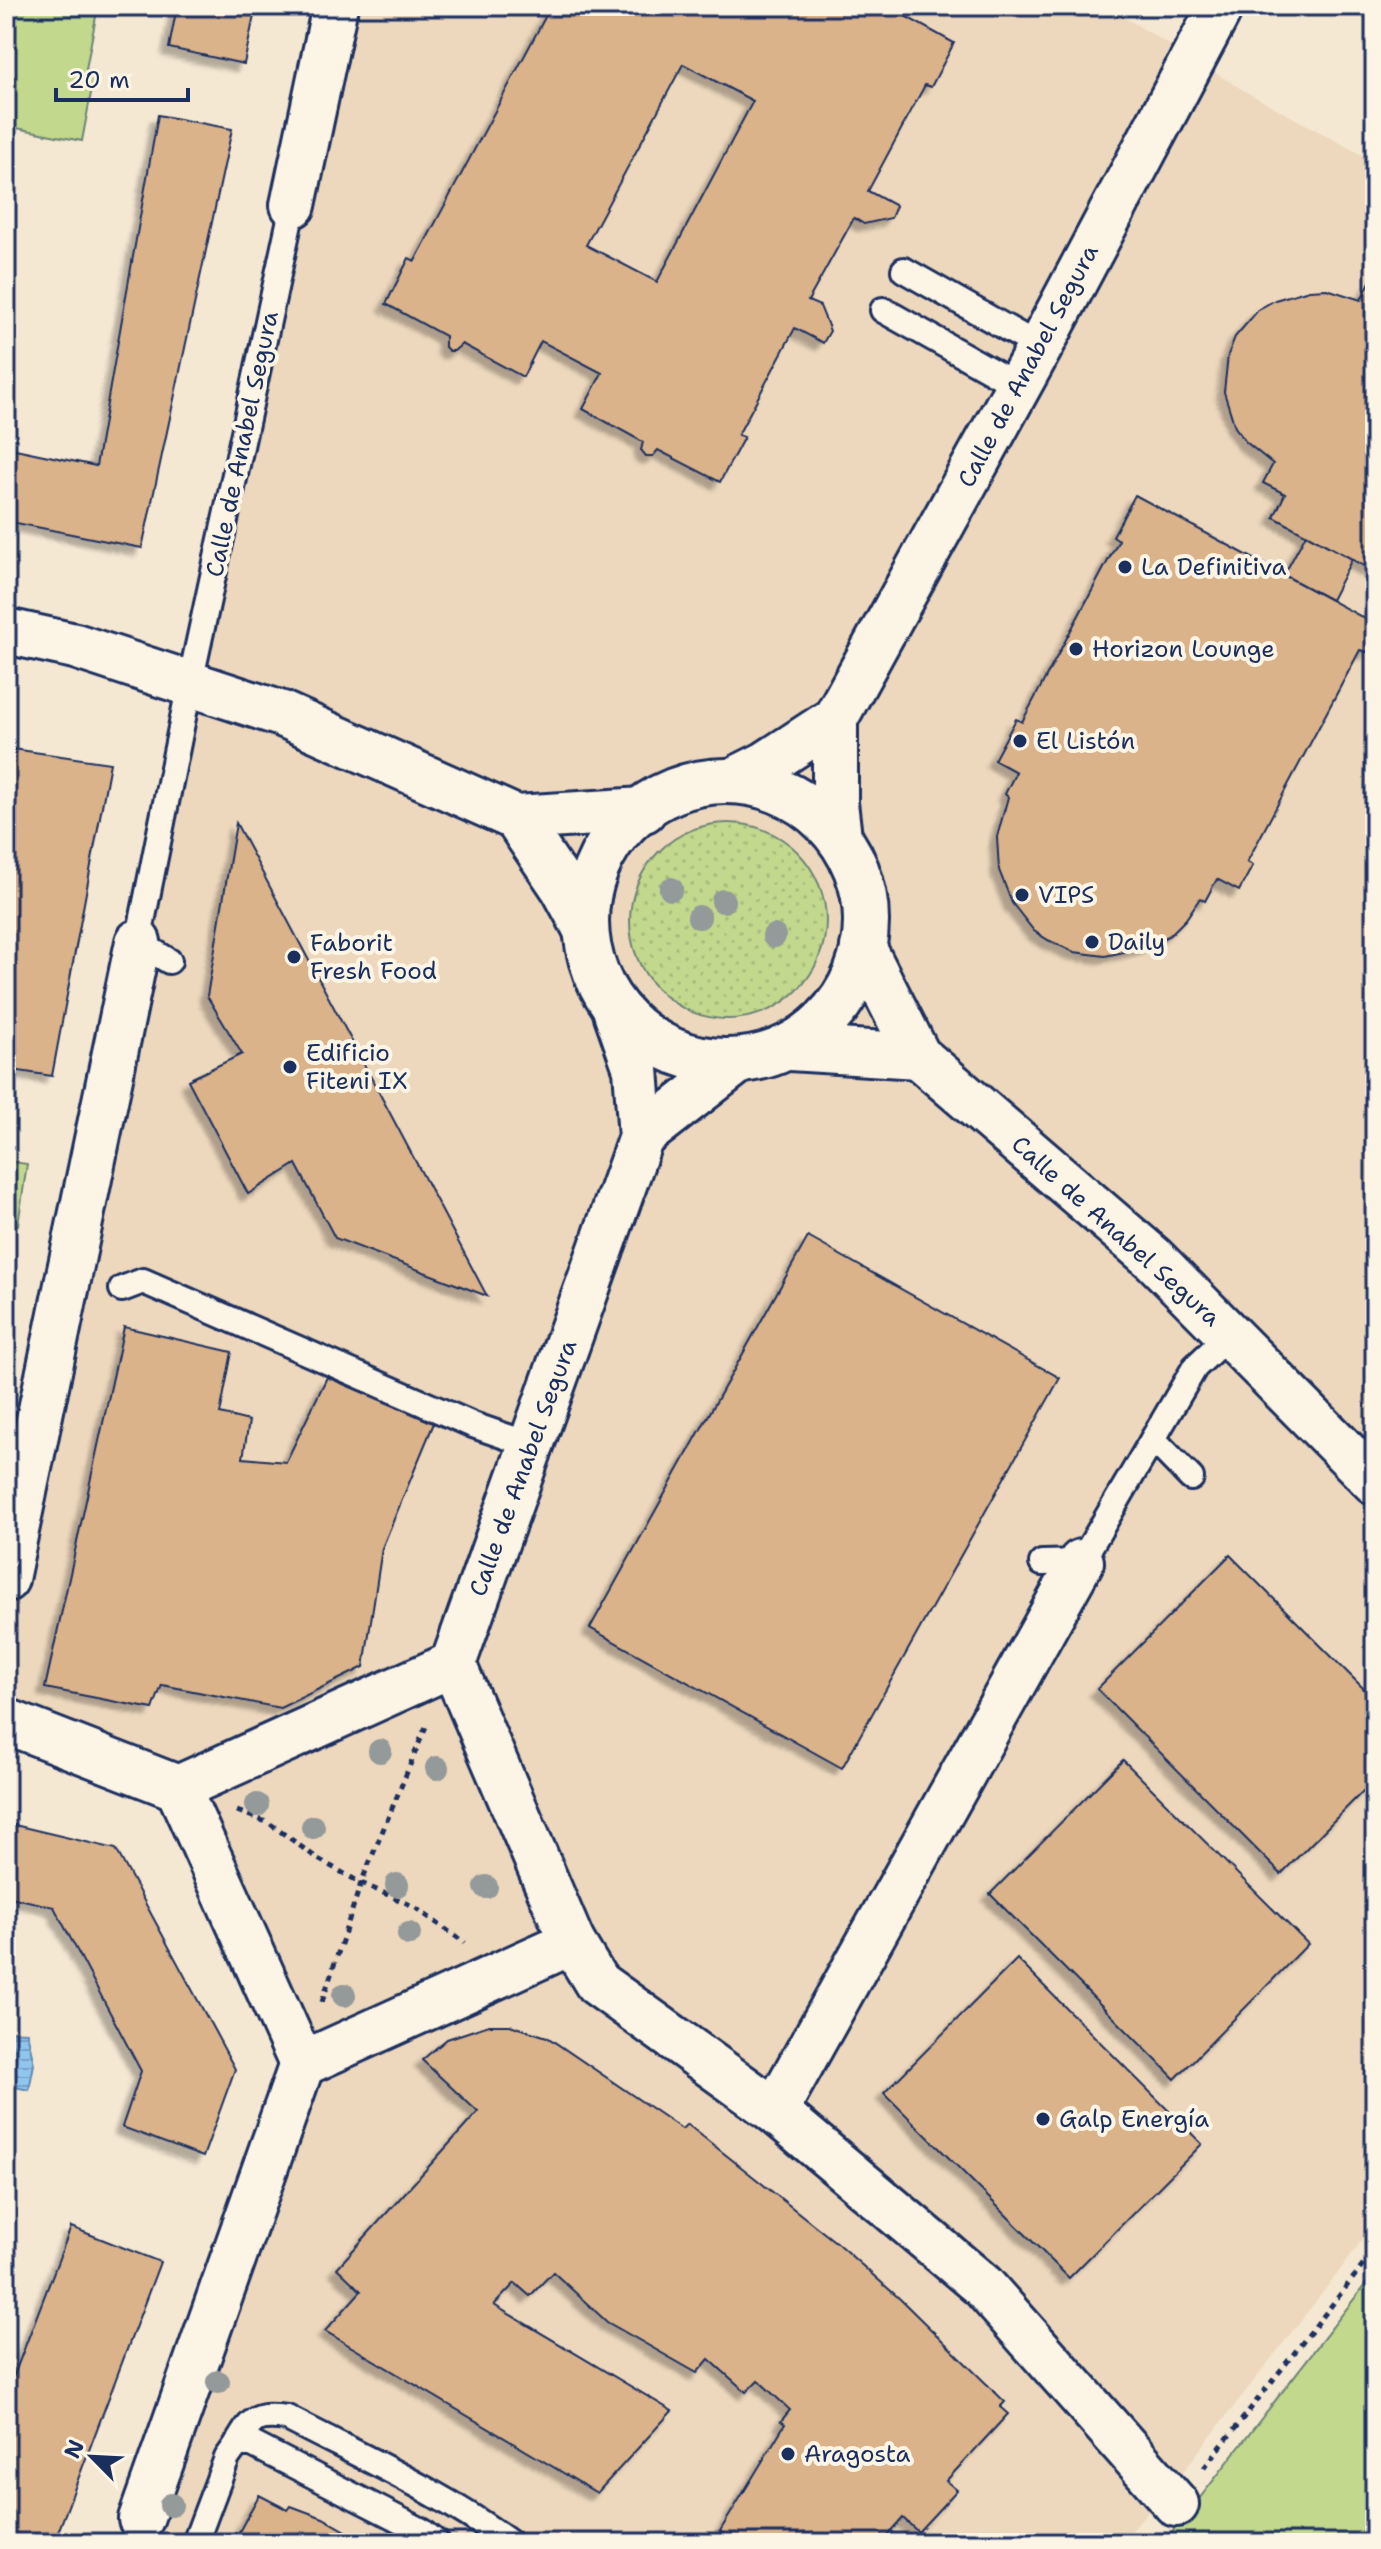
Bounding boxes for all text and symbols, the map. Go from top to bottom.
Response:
scale bar [56,52,188,102]
text: 20 m [68,64,130,96]
street label: Calle de Anabel Segura [950,239,1106,493]
street label: Calle de Anabel Segura [198,308,286,580]
place label: La Definitiva [1141,551,1287,583]
marker: La Definitiva [1116,558,1134,576]
place label: Horizon Lounge [1092,633,1275,665]
marker: Horizon Lounge [1067,640,1085,658]
place label: El Listón [1036,725,1135,757]
marker: El Listón [1011,732,1029,750]
place label: VIPS [1038,879,1094,911]
marker: VIPS [1013,886,1031,904]
place label: Daily [1108,926,1165,958]
place label: Faborit Fresh Food [310,927,437,987]
marker: Daily [1083,933,1101,951]
marker: Faborit Fresh Food [285,948,303,966]
place label: Edificio Fiteni IX [306,1037,408,1097]
marker: Edificio Fiteni IX [281,1058,299,1076]
street label: Calle de Anabel Segura [1005,1128,1227,1334]
street label: Calle de Anabel Segura [462,1335,584,1601]
place label: Galp Energía [1059,2103,1209,2135]
marker: Galp Energía [1034,2110,1052,2128]
north arrow [52,2417,132,2497]
text: N [57,2435,91,2463]
place label: Aragosta [804,2438,911,2470]
marker: Aragosta [779,2445,797,2463]

